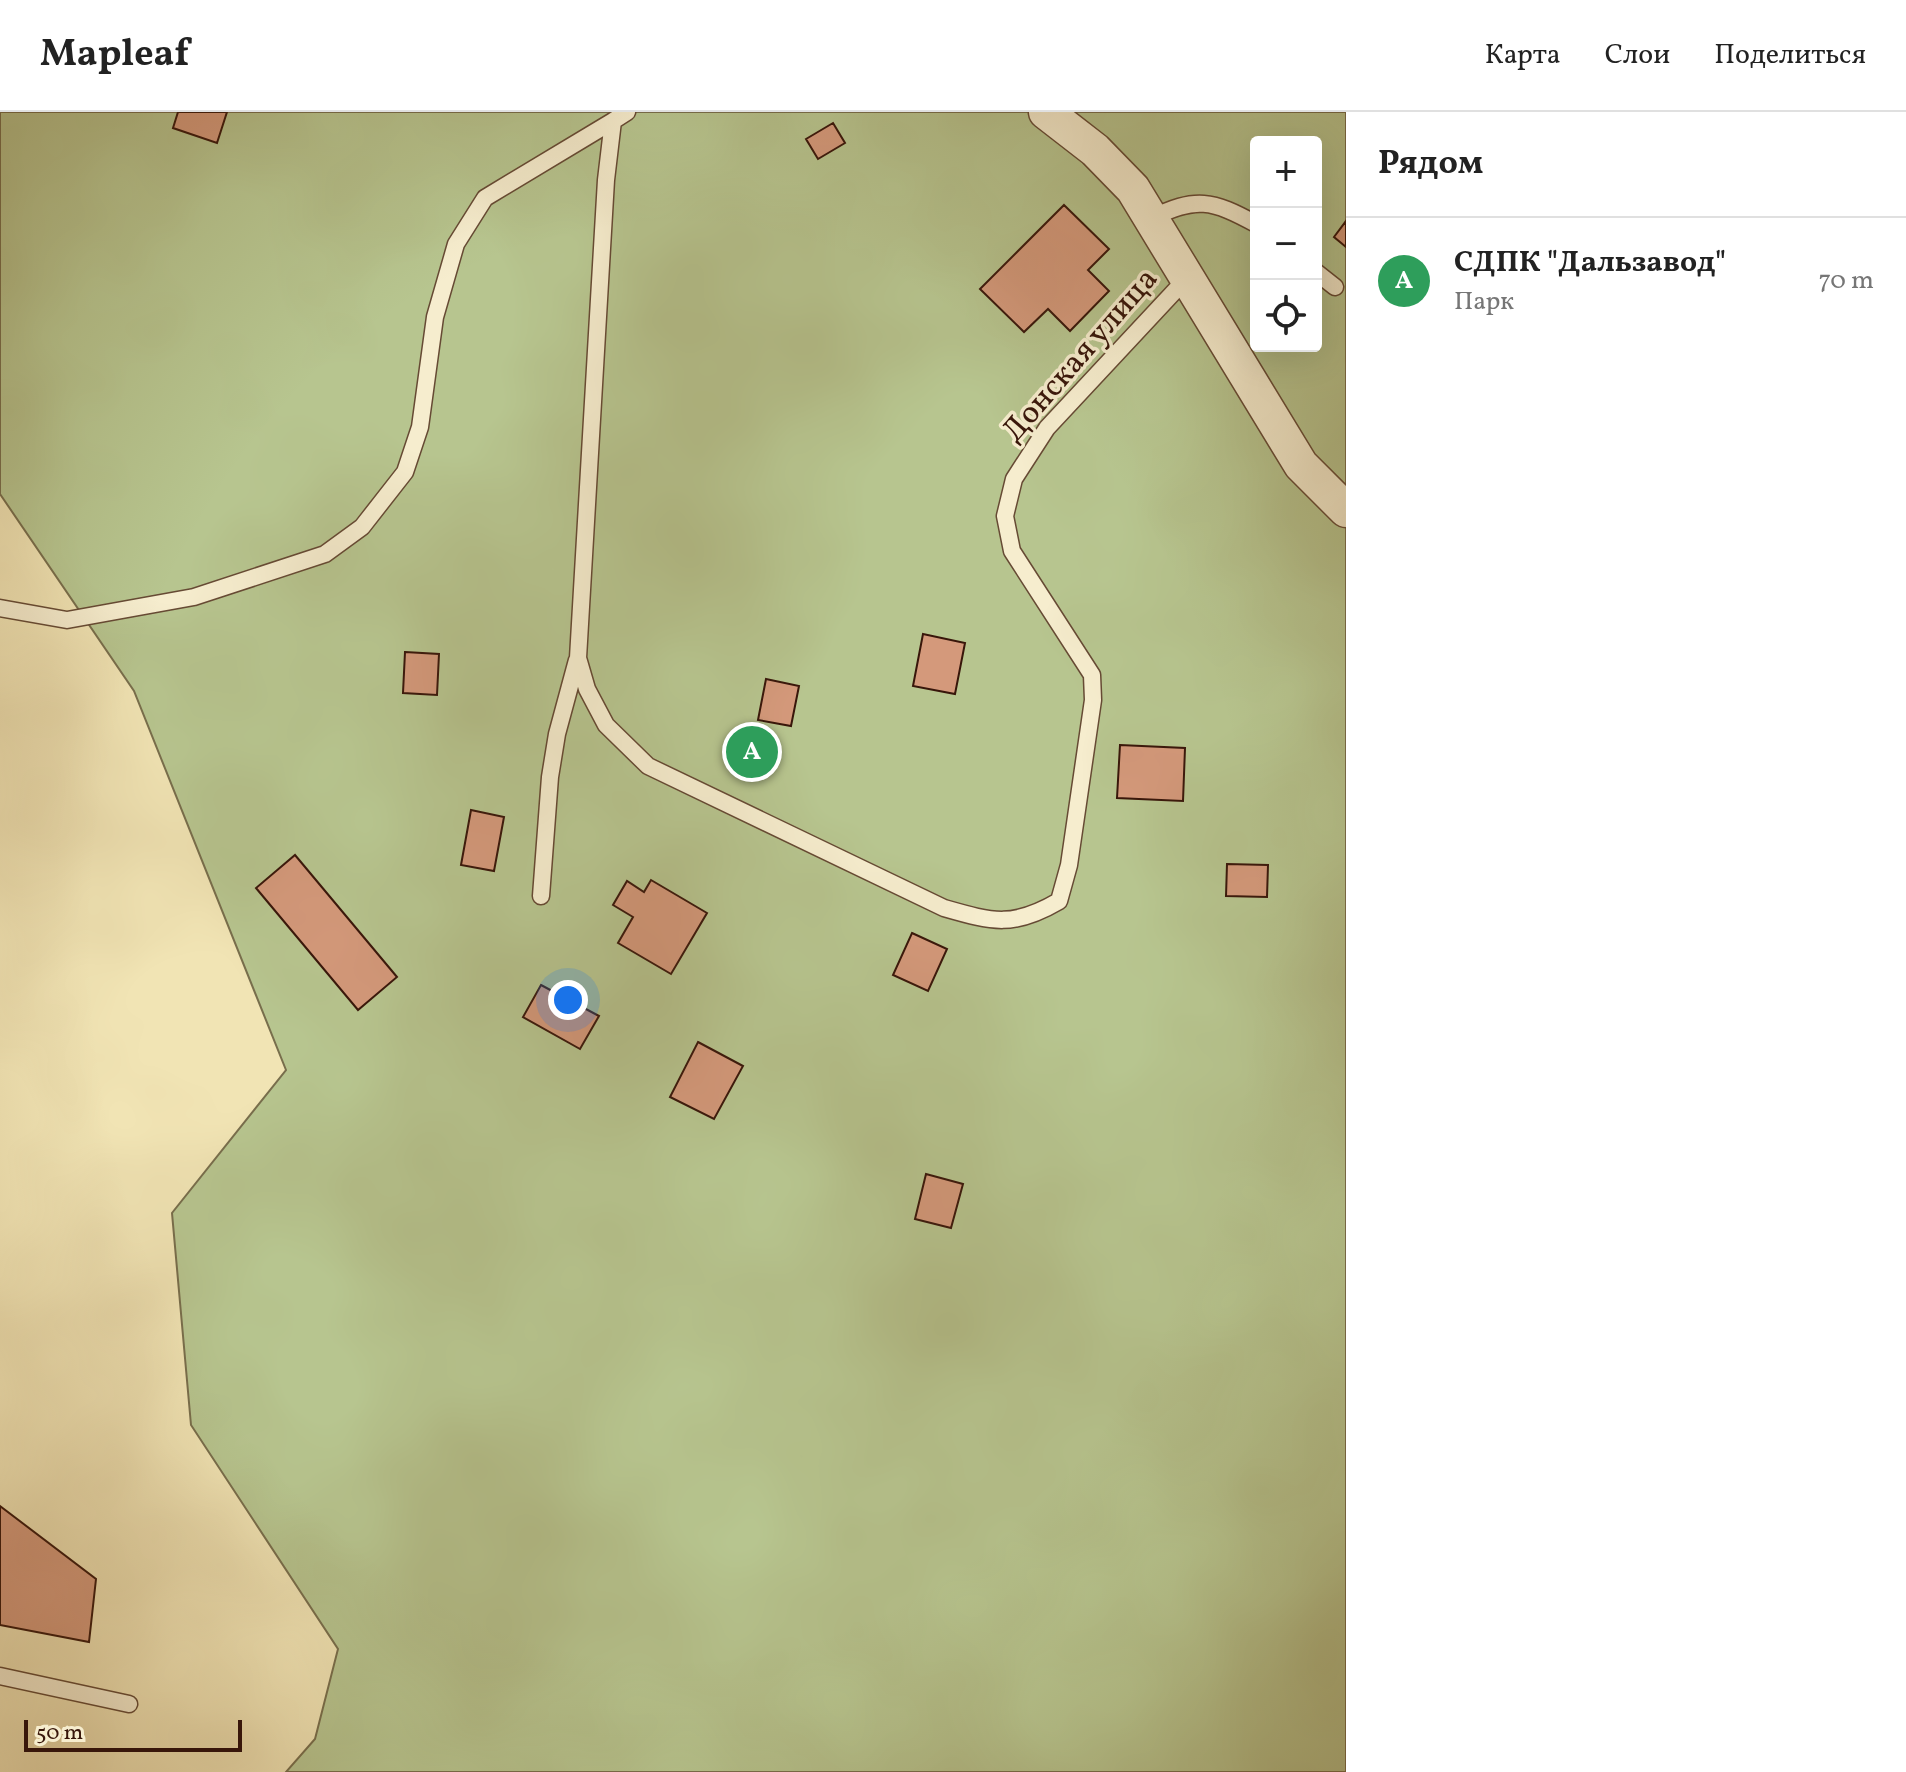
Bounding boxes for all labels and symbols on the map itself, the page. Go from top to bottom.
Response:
street label: Донская улица [993,259,1169,453]
pin: A [726,722,778,782]
your location [548,980,588,1020]
scale bar [24,1716,242,1752]

